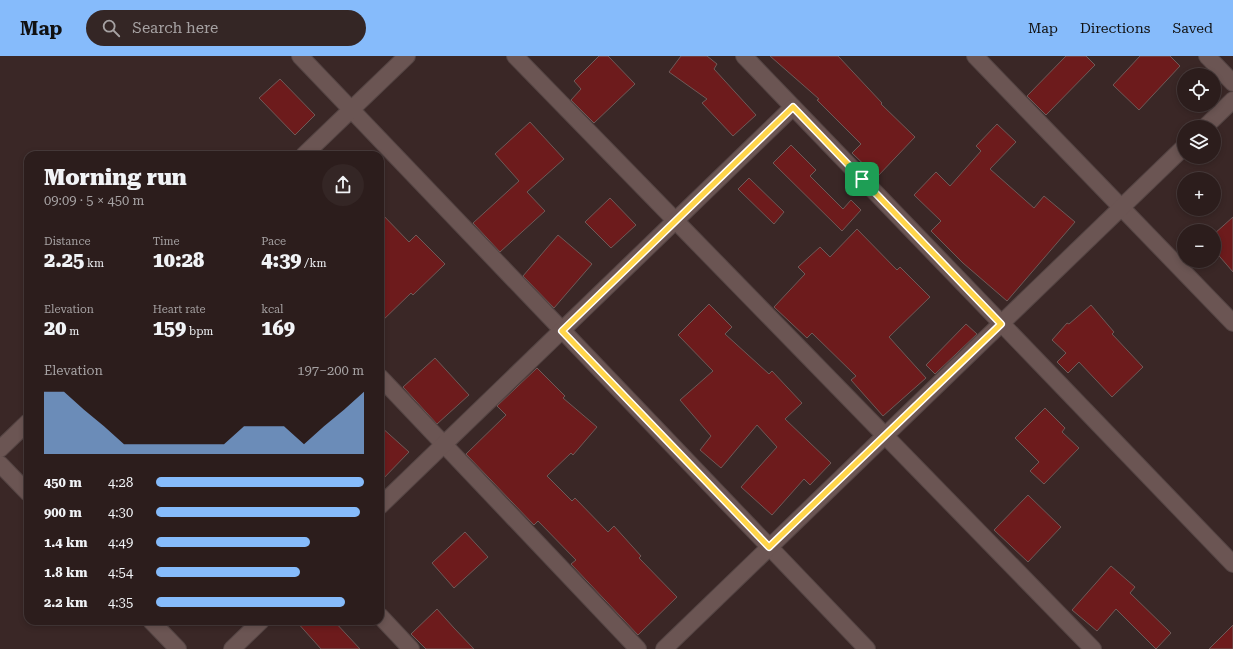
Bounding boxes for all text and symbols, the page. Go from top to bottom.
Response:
search box [86,10,366,46]
text: Map [20,17,62,40]
icon: search [100,17,122,39]
text: Search here [132,19,218,37]
text: Map [1028,20,1058,36]
text: Directions [1080,20,1150,36]
text: Saved [1172,20,1213,36]
map controls [1177,68,1221,268]
button: locate [1177,68,1221,112]
button: layers [1177,120,1221,164]
pin [845,162,879,196]
button: share [322,164,364,206]
text: Morning run [44,165,187,190]
icon: arrive [851,168,873,190]
button: + [1177,172,1221,216]
text: 09:09 · 5 × 450 m [44,193,144,208]
button: − [1177,224,1221,268]
text: Distance [44,235,91,248]
text: Time [153,235,180,248]
text: Pace [261,235,286,248]
text: 2.25 [44,248,84,272]
text: 10:28 [153,248,204,272]
text: 4:39 [261,248,302,272]
text: km [84,257,104,270]
text: /km [302,257,327,270]
text: Elevation [44,303,94,316]
text: Heart rate [153,303,206,316]
text: kcal [261,303,283,316]
text: 20 [44,316,66,340]
text: 159 [153,316,186,340]
text: 169 [261,316,295,340]
text: m [66,325,79,338]
text: bpm [186,325,213,338]
text: Elevation [44,363,103,378]
text: 197–200 m [297,363,364,378]
text: 450 m [44,475,82,490]
text: 4:28 [108,475,133,490]
text: 900 m [44,505,82,520]
text: 4:30 [108,505,133,520]
text: 1.4 km [44,535,87,550]
text: 4:49 [108,535,133,550]
text: 1.8 km [44,565,87,580]
text: 4:54 [108,565,133,580]
text: 2.2 km [44,595,87,610]
text: 4:35 [108,595,133,610]

